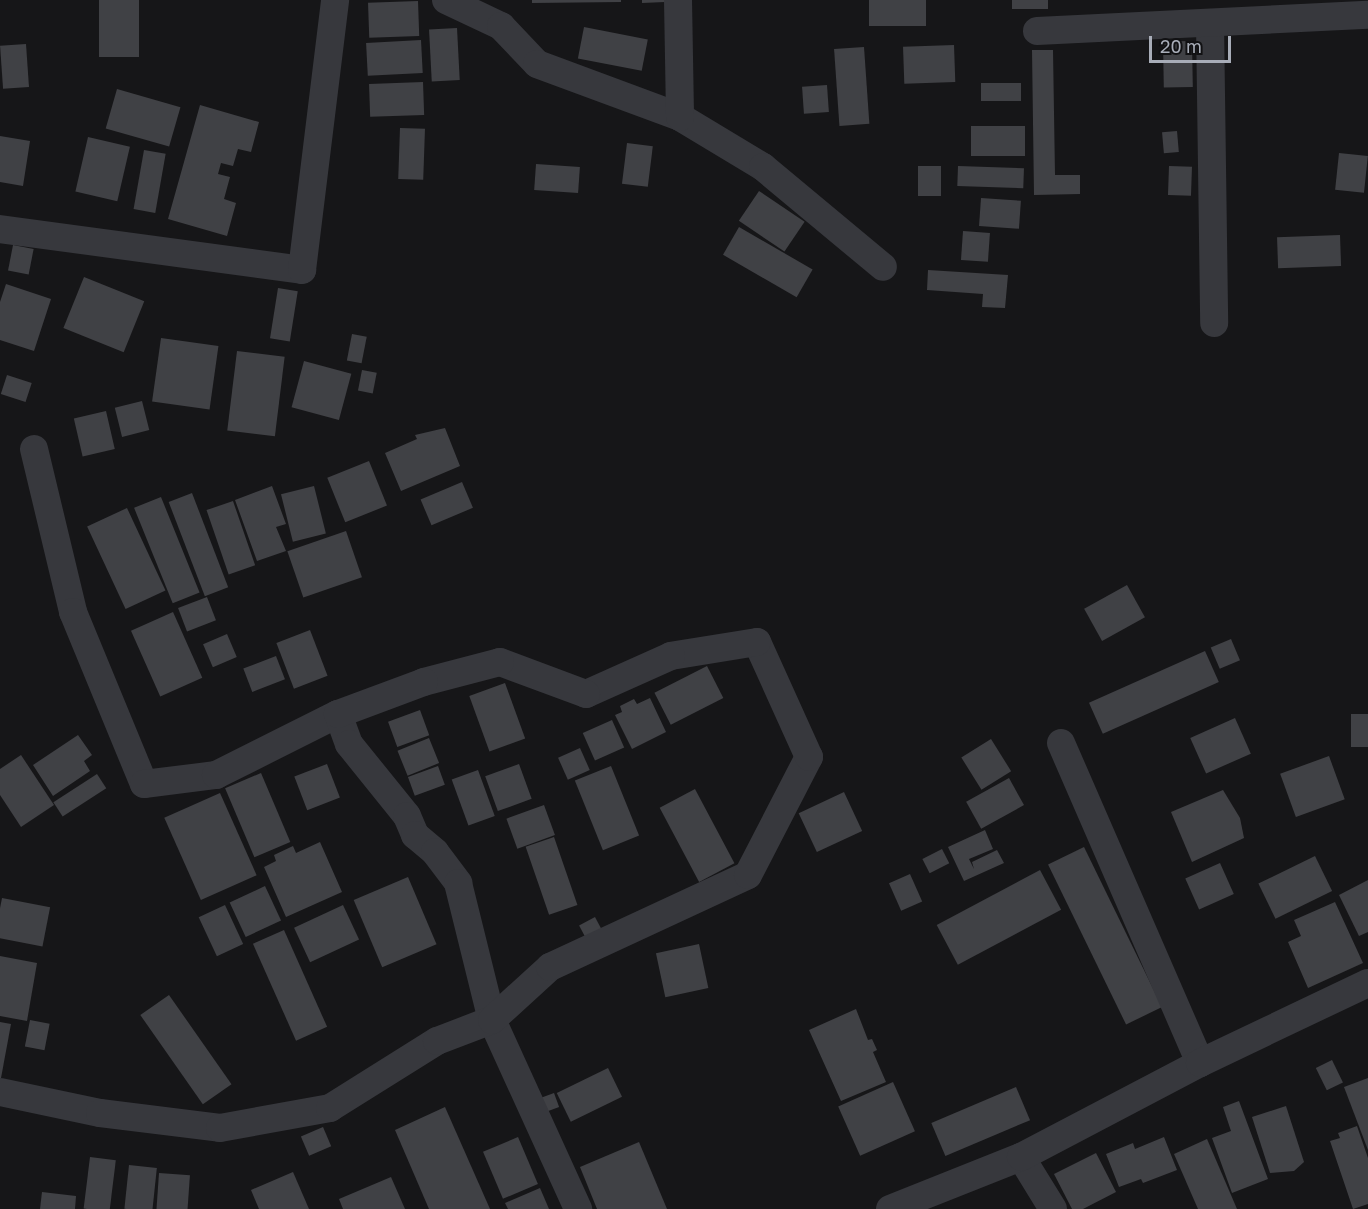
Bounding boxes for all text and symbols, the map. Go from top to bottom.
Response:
scale bar [1152,24,1234,62]
text: 20 m [1160,35,1202,57]

